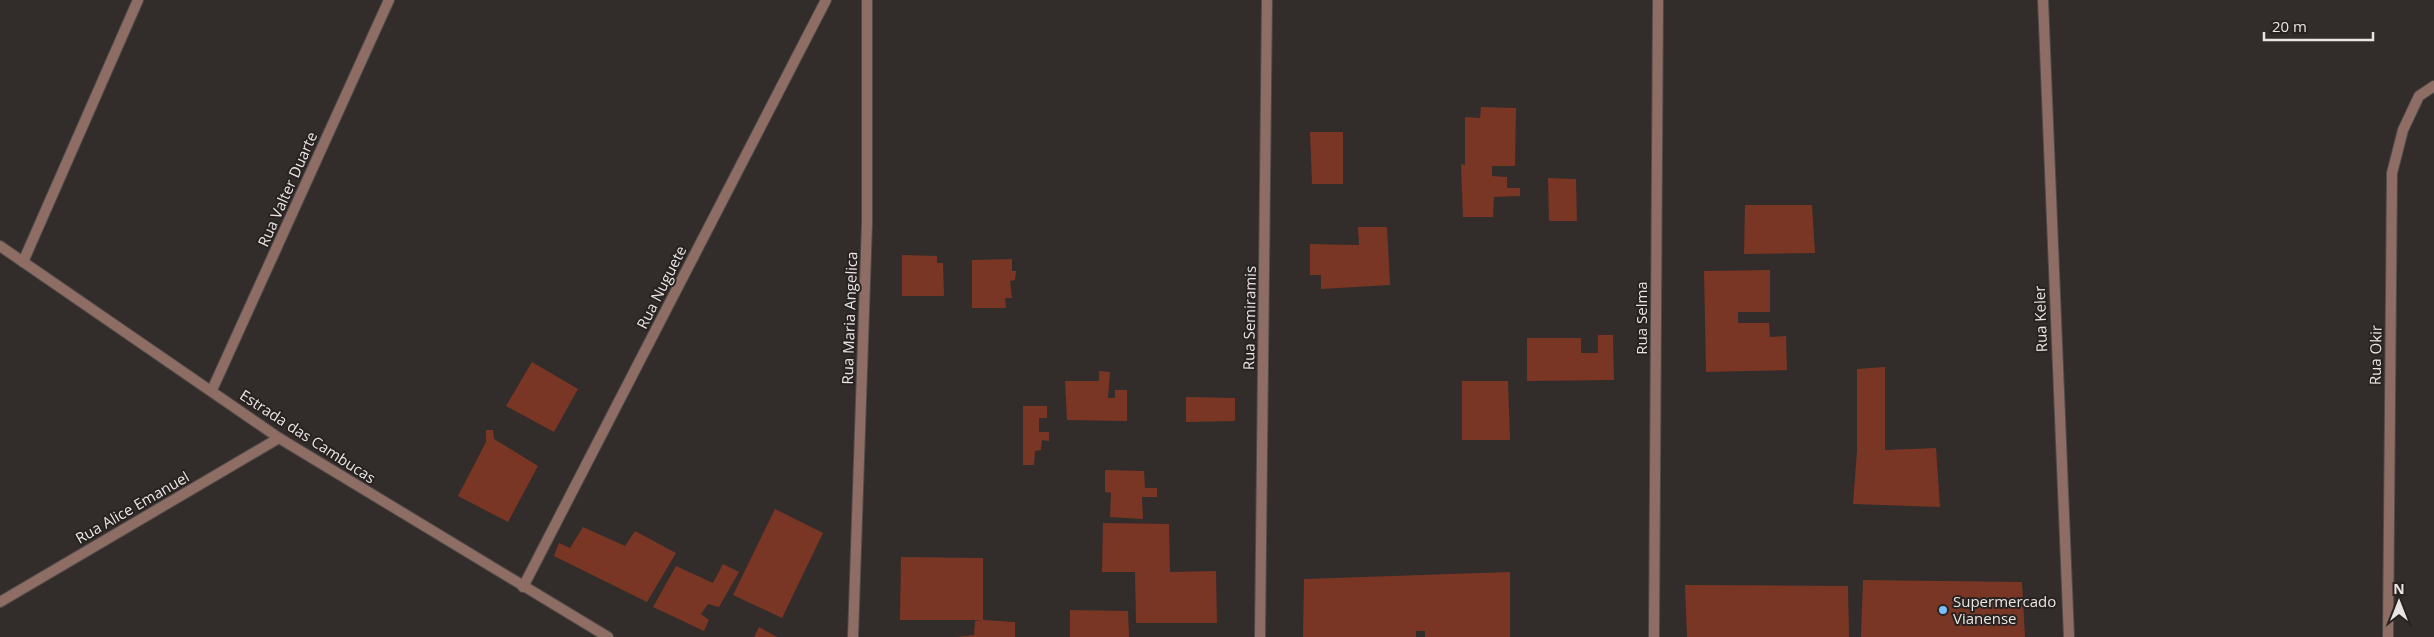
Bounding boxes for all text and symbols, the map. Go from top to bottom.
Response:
scale bar [2264,10,2373,42]
text: 20 m [2272,16,2307,36]
street label: Rua Valter Duarte [253,128,321,250]
street label: Rua Nuguete [631,242,691,332]
street label: Rua Maria Angelica [837,251,861,385]
street label: Rua Semiramis [1238,266,1260,370]
street label: Rua Selma [1631,281,1651,355]
street label: Rua Keler [2029,285,2051,353]
street label: Rua Okir [2364,325,2386,385]
street label: Estrada das Cambucas [236,385,380,487]
street label: Rua Alice Emanuel [71,466,193,548]
north arrow [2374,577,2424,627]
text: N [2393,579,2405,598]
place label: Supermercado Vianense [1953,591,2056,628]
marker: Supermercado Vianense [1937,604,1949,616]

